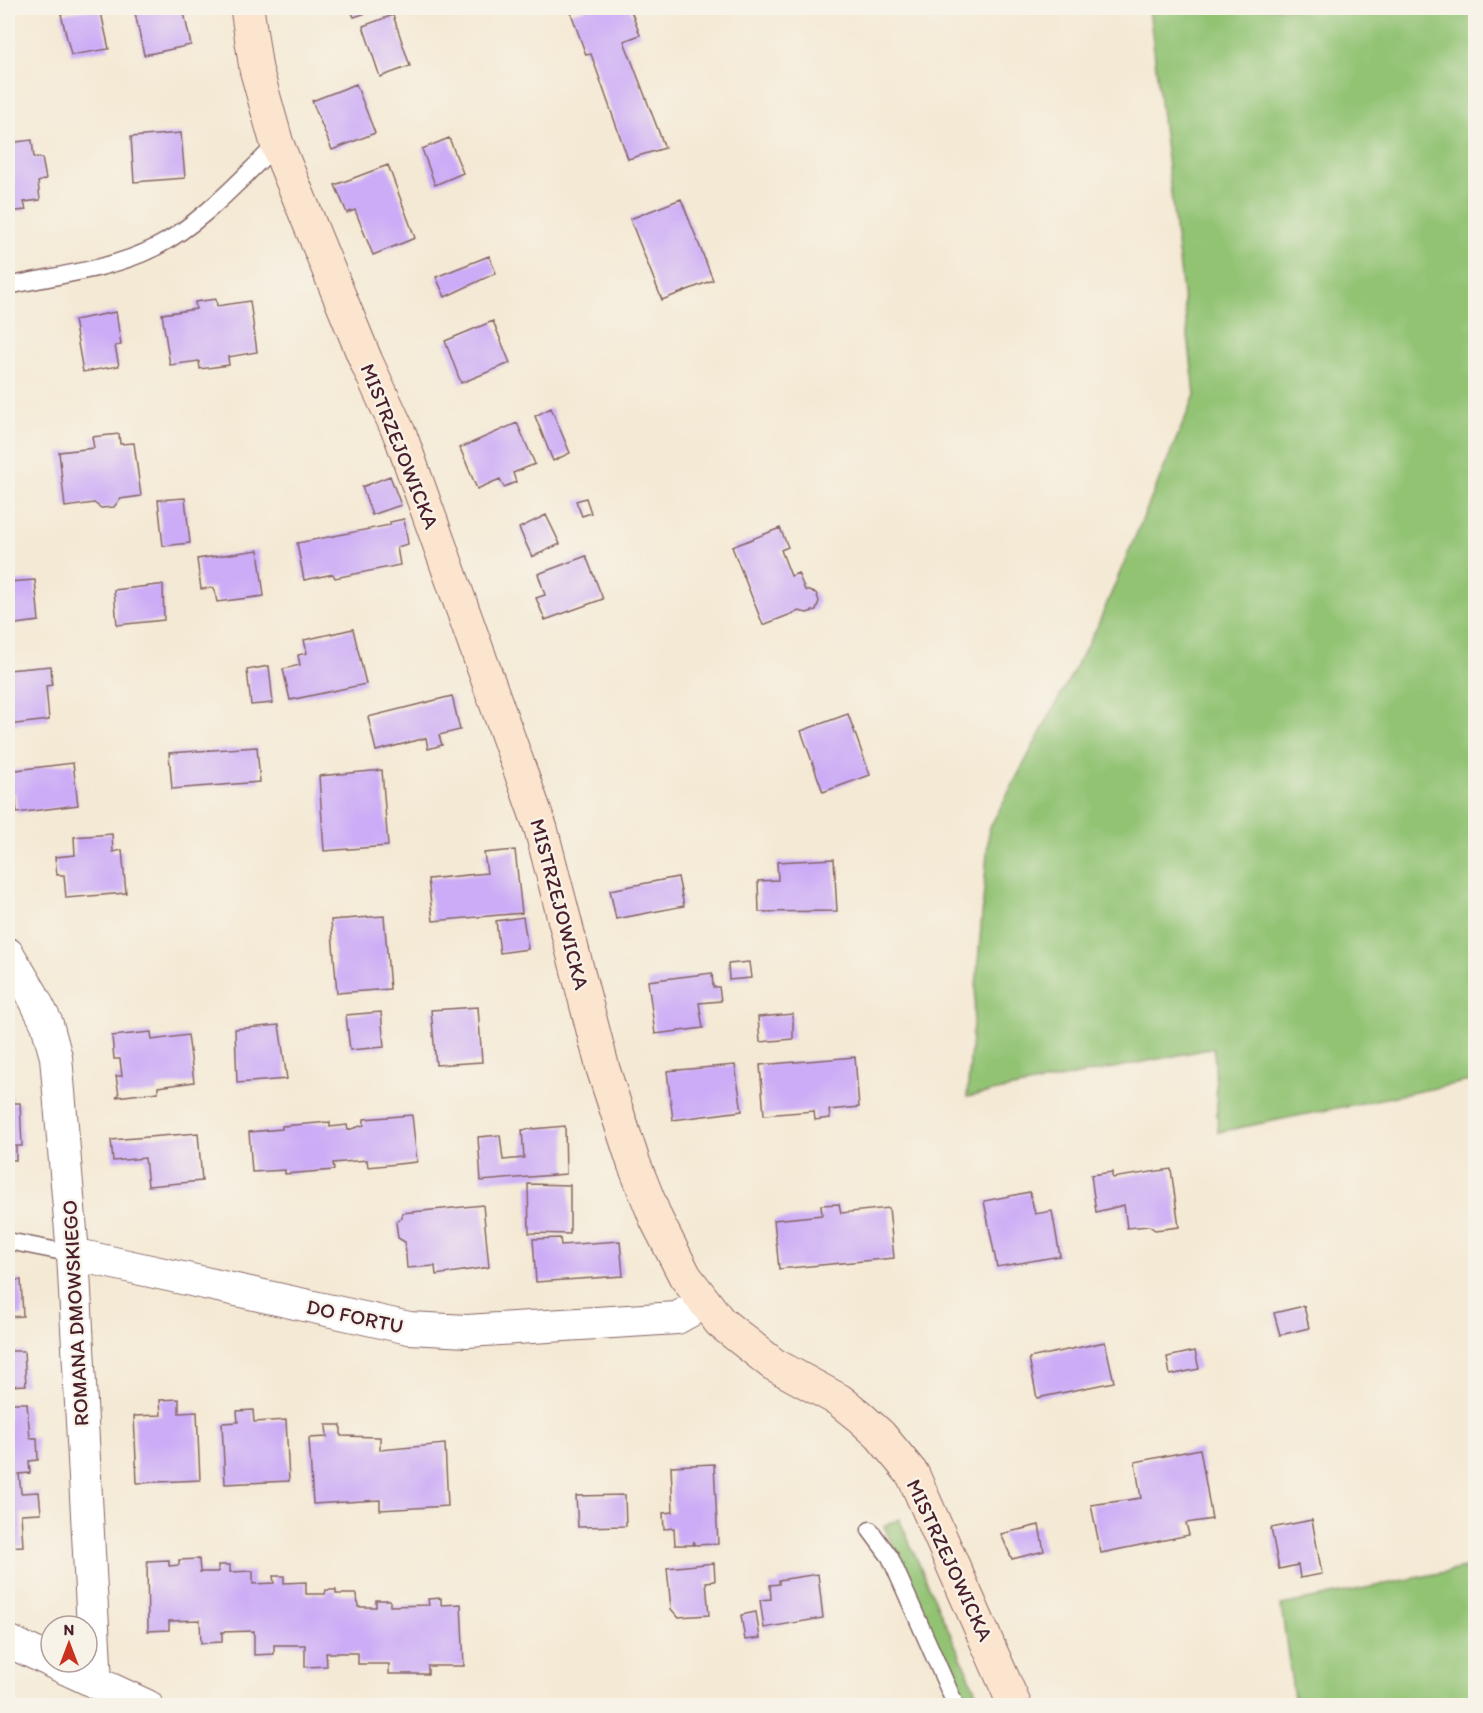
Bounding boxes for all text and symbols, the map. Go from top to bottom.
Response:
street label: MISTRZEJOWICKA [355,360,445,533]
street label: MISTRZEJOWICKA [525,816,595,993]
street label: ROMANA DMOWSKIEGO [57,1199,93,1427]
street label: DO FORTU [304,1294,406,1338]
street label: MISTRZEJOWICKA [901,1475,999,1646]
north arrow [39,1614,99,1674]
text: N [64,1620,74,1639]

